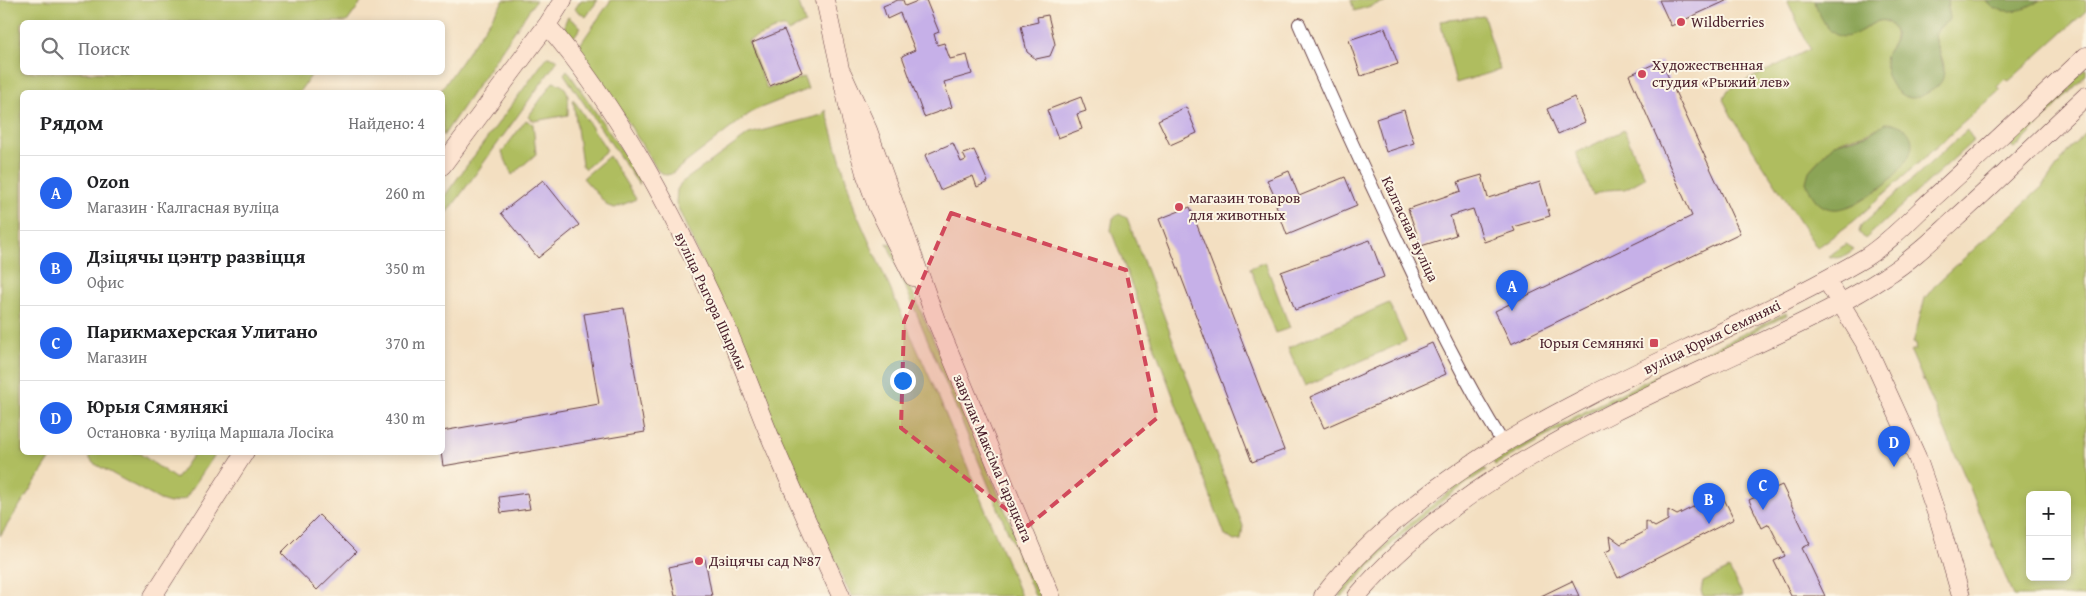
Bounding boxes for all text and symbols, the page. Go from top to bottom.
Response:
place label: Wildberries [1691,11,1765,32]
marker: Wildberries [1675,16,1687,28]
search box [20,20,445,75]
icon: search [38,34,66,62]
text: Поиск [78,34,130,62]
place label: Художественная студия «Рыжий лев» [1652,54,1790,92]
marker: Художественная студия «Рыжий лев» [1636,68,1648,80]
text: Рядом [40,107,103,138]
text: Найдено: 4 [348,111,425,135]
text: Ozon [87,167,129,195]
street label: Калгасная вуліца [1377,172,1445,286]
text: A [51,181,61,205]
text: 260 m [385,181,425,205]
place label: магазин товаров для животных [1189,187,1300,225]
text: Магазин · Калгасная вуліца [87,195,279,219]
marker: магазин товаров для животных [1173,201,1185,213]
street label: вуліца Рыгора Шырмы [670,228,753,374]
text: Дзіцячы цэнтр развіцця [87,242,306,270]
text: B [51,256,61,280]
text: 350 m [385,256,425,280]
text: Офис [87,270,124,294]
pin: A [1496,270,1528,311]
street label: вуліца Юрыя Семянякі [1640,294,1784,379]
text: Парикмахерская Улитано [87,317,318,345]
text: C [51,331,61,355]
text: 370 m [385,331,425,355]
place label: Юрыя Семянякі [1540,332,1644,353]
marker: Юрыя Семянякі [1648,337,1660,349]
text: Магазин [87,345,147,369]
your location [890,368,916,394]
street label: завулак Максіма Гарэцкага [949,371,1039,546]
text: Юрыя Сямянякі [87,392,228,420]
text: D [51,406,61,430]
text: 430 m [385,406,425,430]
text: Остановка · вуліца Маршала Лосіка [87,420,334,444]
pin: D [1878,426,1910,467]
pin: C [1747,469,1779,510]
pin: B [1693,483,1725,524]
map controls [2026,491,2071,581]
button: + [2026,491,2071,536]
button: − [2026,536,2071,581]
place label: Дзіцячы сад №87 [708,550,821,571]
marker: Дзіцячы сад №87 [693,555,705,567]

